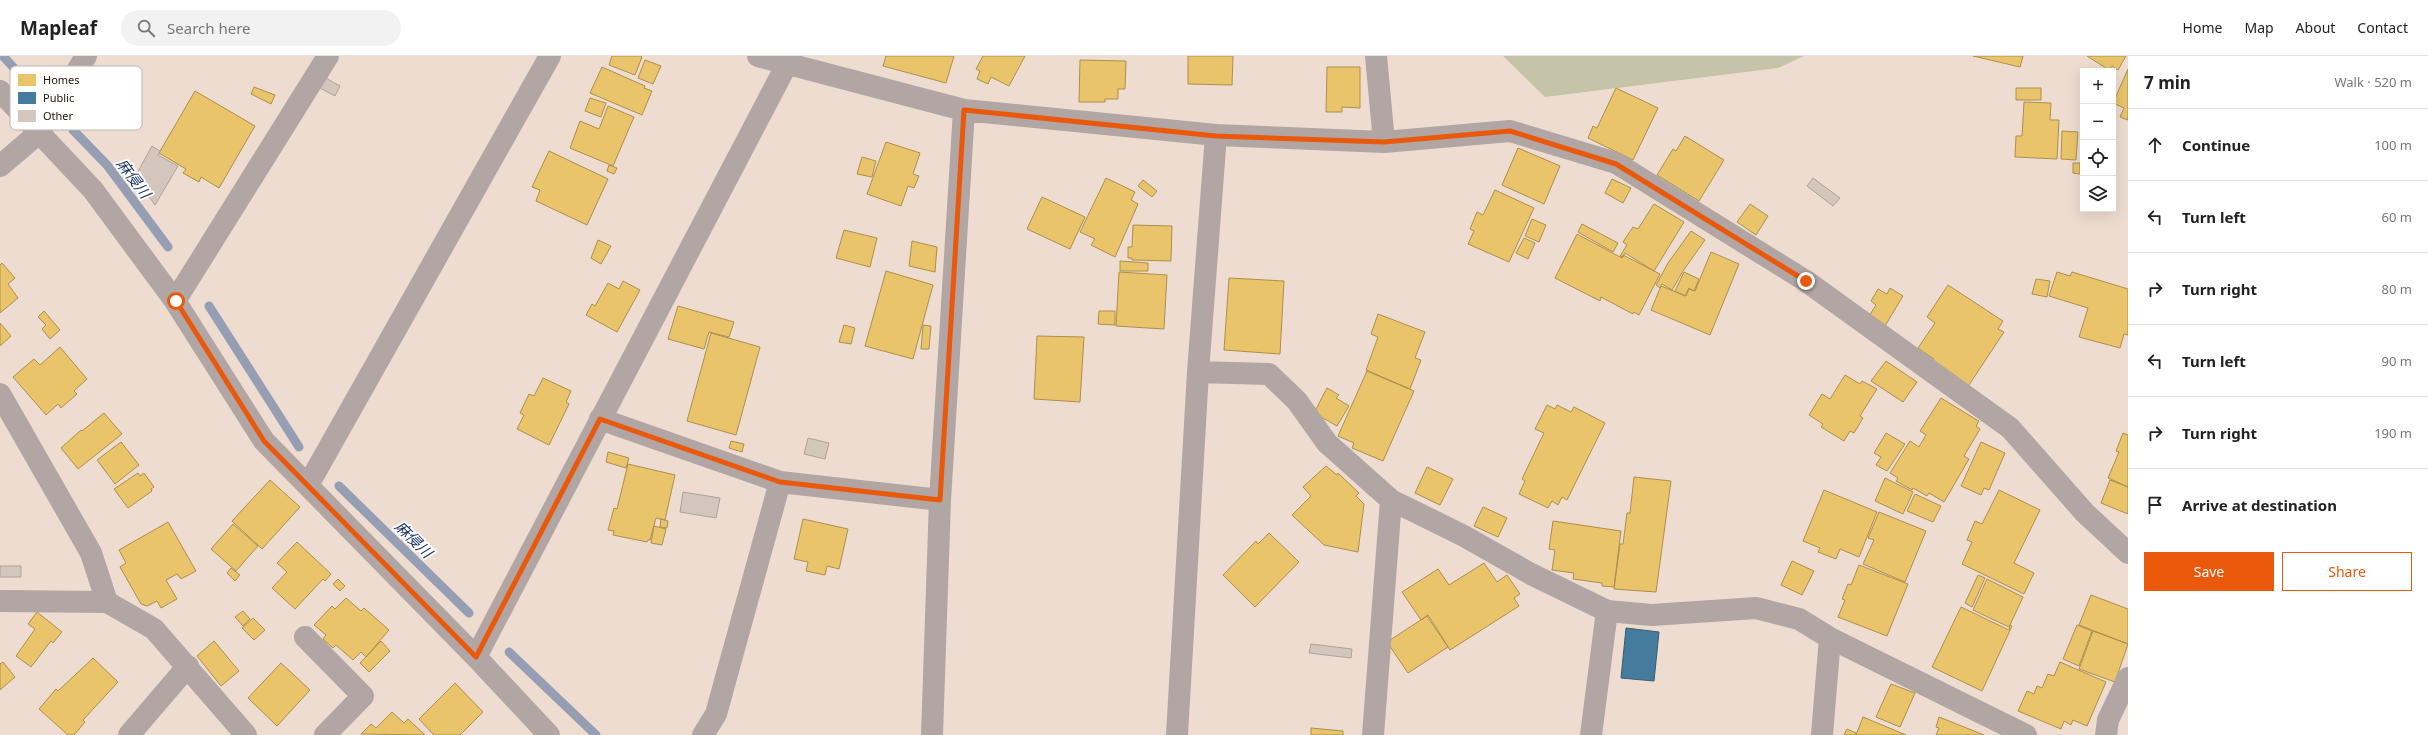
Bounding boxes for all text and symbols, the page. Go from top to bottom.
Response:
search box [121,10,401,46]
text: Mapleaf [20,15,97,41]
icon: search [135,17,157,39]
text: Search here [167,18,251,38]
text: Home [2183,18,2222,37]
text: Map [2244,18,2274,37]
text: About [2296,18,2335,37]
text: Contact [2357,18,2408,37]
legend [10,66,142,130]
map controls [2080,68,2116,212]
button: + [2080,68,2116,104]
text: 7 min [2144,71,2191,94]
text: Homes [43,72,80,87]
text: Walk · 520 m [2334,73,2412,91]
text: Public [43,90,74,105]
button: − [2080,104,2116,140]
text: Other [43,108,74,123]
icon: ahead [2144,134,2166,156]
text: Continue [2182,135,2250,155]
text: 100 m [2374,136,2412,154]
button: locate [2080,140,2116,176]
water label: 麻侵川 [112,154,157,204]
button: layers [2080,176,2116,212]
icon: left [2144,206,2166,228]
text: Turn left [2182,207,2246,227]
text: 60 m [2382,208,2412,226]
route end [1797,272,1815,290]
icon: right [2144,278,2166,300]
text: Turn right [2182,279,2257,299]
text: 80 m [2382,280,2412,298]
route start [167,292,185,310]
icon: left [2144,350,2166,372]
text: Turn left [2182,351,2246,371]
text: 90 m [2382,352,2412,370]
icon: right [2144,422,2166,444]
text: Turn right [2182,423,2257,443]
text: 190 m [2374,424,2412,442]
icon: arrive [2144,494,2166,516]
text: Arrive at destination [2182,495,2337,515]
water label: 麻侵川 [391,516,439,563]
button: Save [2144,552,2274,591]
button: Share [2282,552,2412,591]

